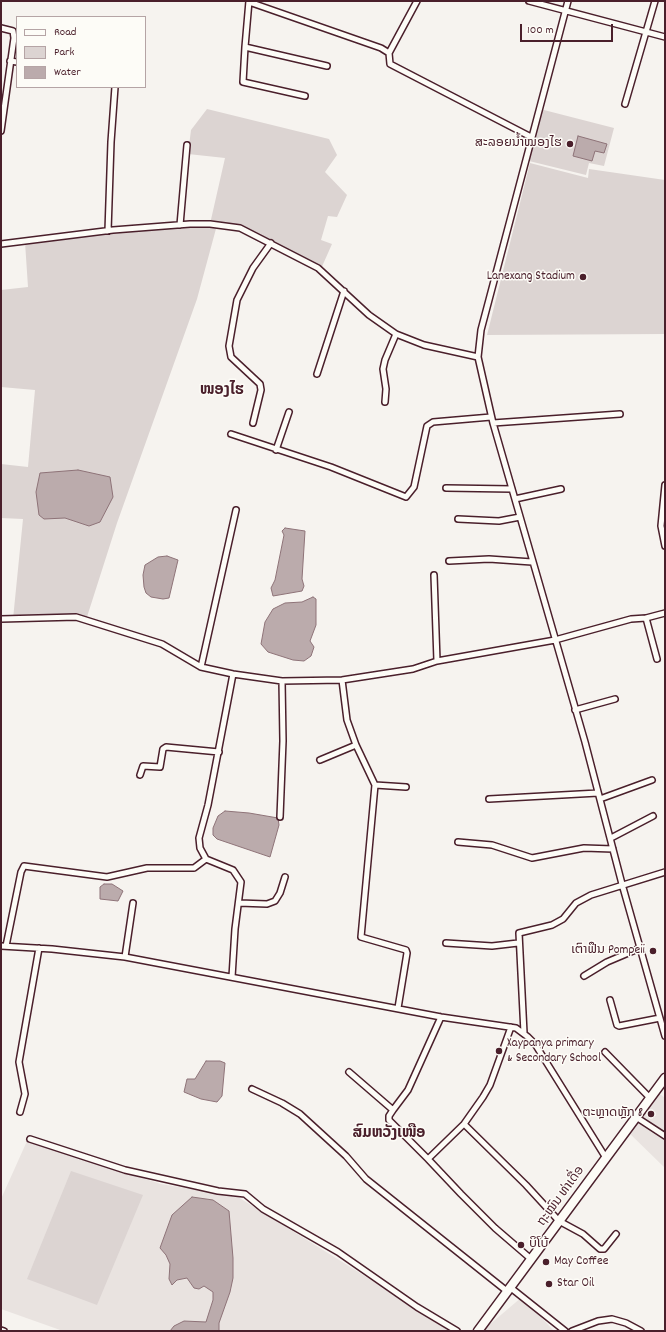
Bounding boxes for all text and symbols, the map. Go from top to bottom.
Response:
legend [16,16,146,88]
scale bar [522,16,615,42]
text: 100 m [527,22,554,39]
text: Road [54,24,76,41]
text: Park [54,44,74,61]
text: Water [54,64,81,81]
place label: ສະລອຍນ້ຳໝອງໄຮ [475,136,562,152]
marker: ສະລອຍນ້ຳໝອງໄຮ [565,139,575,149]
place label: Lanexang Stadium [487,269,575,285]
marker: Lanexang Stadium [578,272,588,282]
district label: ໜອງໄຮ [200,383,244,401]
place label: ເຕົາຟືນ Pompeii [571,943,645,959]
marker: ເຕົາຟືນ Pompeii [648,946,658,956]
place label: Xaypanya primary & Secondary School [507,1036,601,1067]
marker: Xaypanya primary & Secondary School [494,1046,504,1056]
place label: ຕະຫຼາດຫຼັກ 8 [582,1106,643,1122]
marker: ຕະຫຼາດຫຼັກ 8 [646,1109,656,1119]
district label: ສົມຫວັງເໜືອ [353,1126,425,1144]
street label: ຖະໝົນ ທ່າເດື່ອ [535,1164,589,1230]
place label: ບິໂບ້ [529,1237,549,1253]
marker: ບິໂບ້ [516,1240,526,1250]
place label: May Coffee [554,1254,608,1270]
marker: May Coffee [541,1257,551,1267]
place label: Star Oil [557,1276,594,1292]
marker: Star Oil [544,1279,554,1289]

